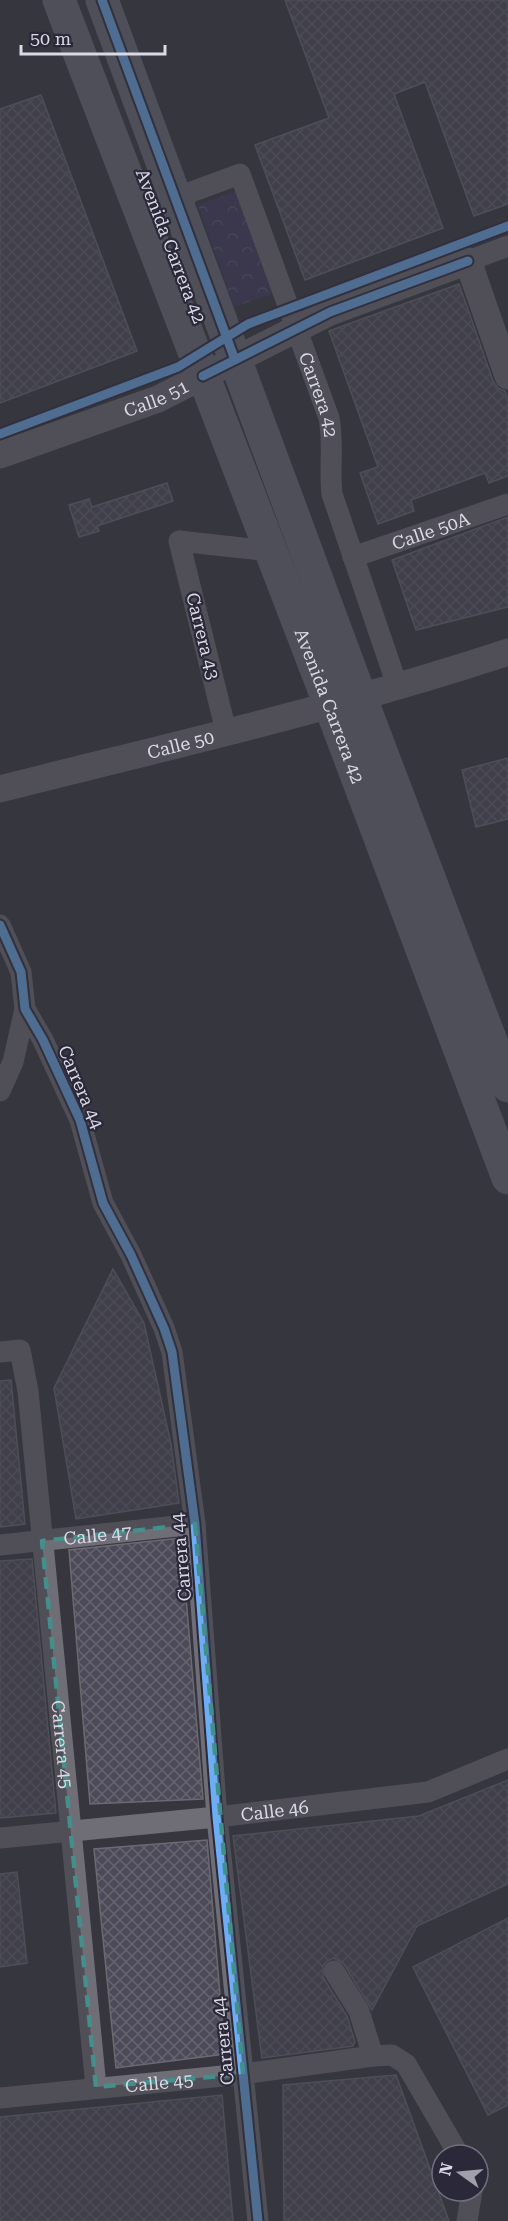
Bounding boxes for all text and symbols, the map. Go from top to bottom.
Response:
scale bar [21,18,165,56]
text: 50 m [30,28,71,49]
street label: Avenida Carrera 42 [132,166,210,326]
street label: Carrera 42 [295,349,342,438]
street label: Calle 51 [121,375,192,421]
street label: Calle 50A [389,507,473,554]
street label: Carrera 43 [182,590,224,682]
street label: Avenida Carrera 42 [291,625,369,786]
street label: Calle 50 [145,726,216,763]
street label: Carrera 44 [54,1042,108,1132]
street label: Carrera 44 [167,1512,195,1602]
street label: Calle 47 [62,1520,133,1549]
street label: Carrera 45 [48,1699,77,1790]
street label: Calle 46 [239,1796,310,1825]
street label: Carrera 44 [208,1996,238,2086]
street label: Calle 45 [124,2068,194,2096]
north arrow [430,2143,490,2203]
text: N [435,2161,457,2178]

